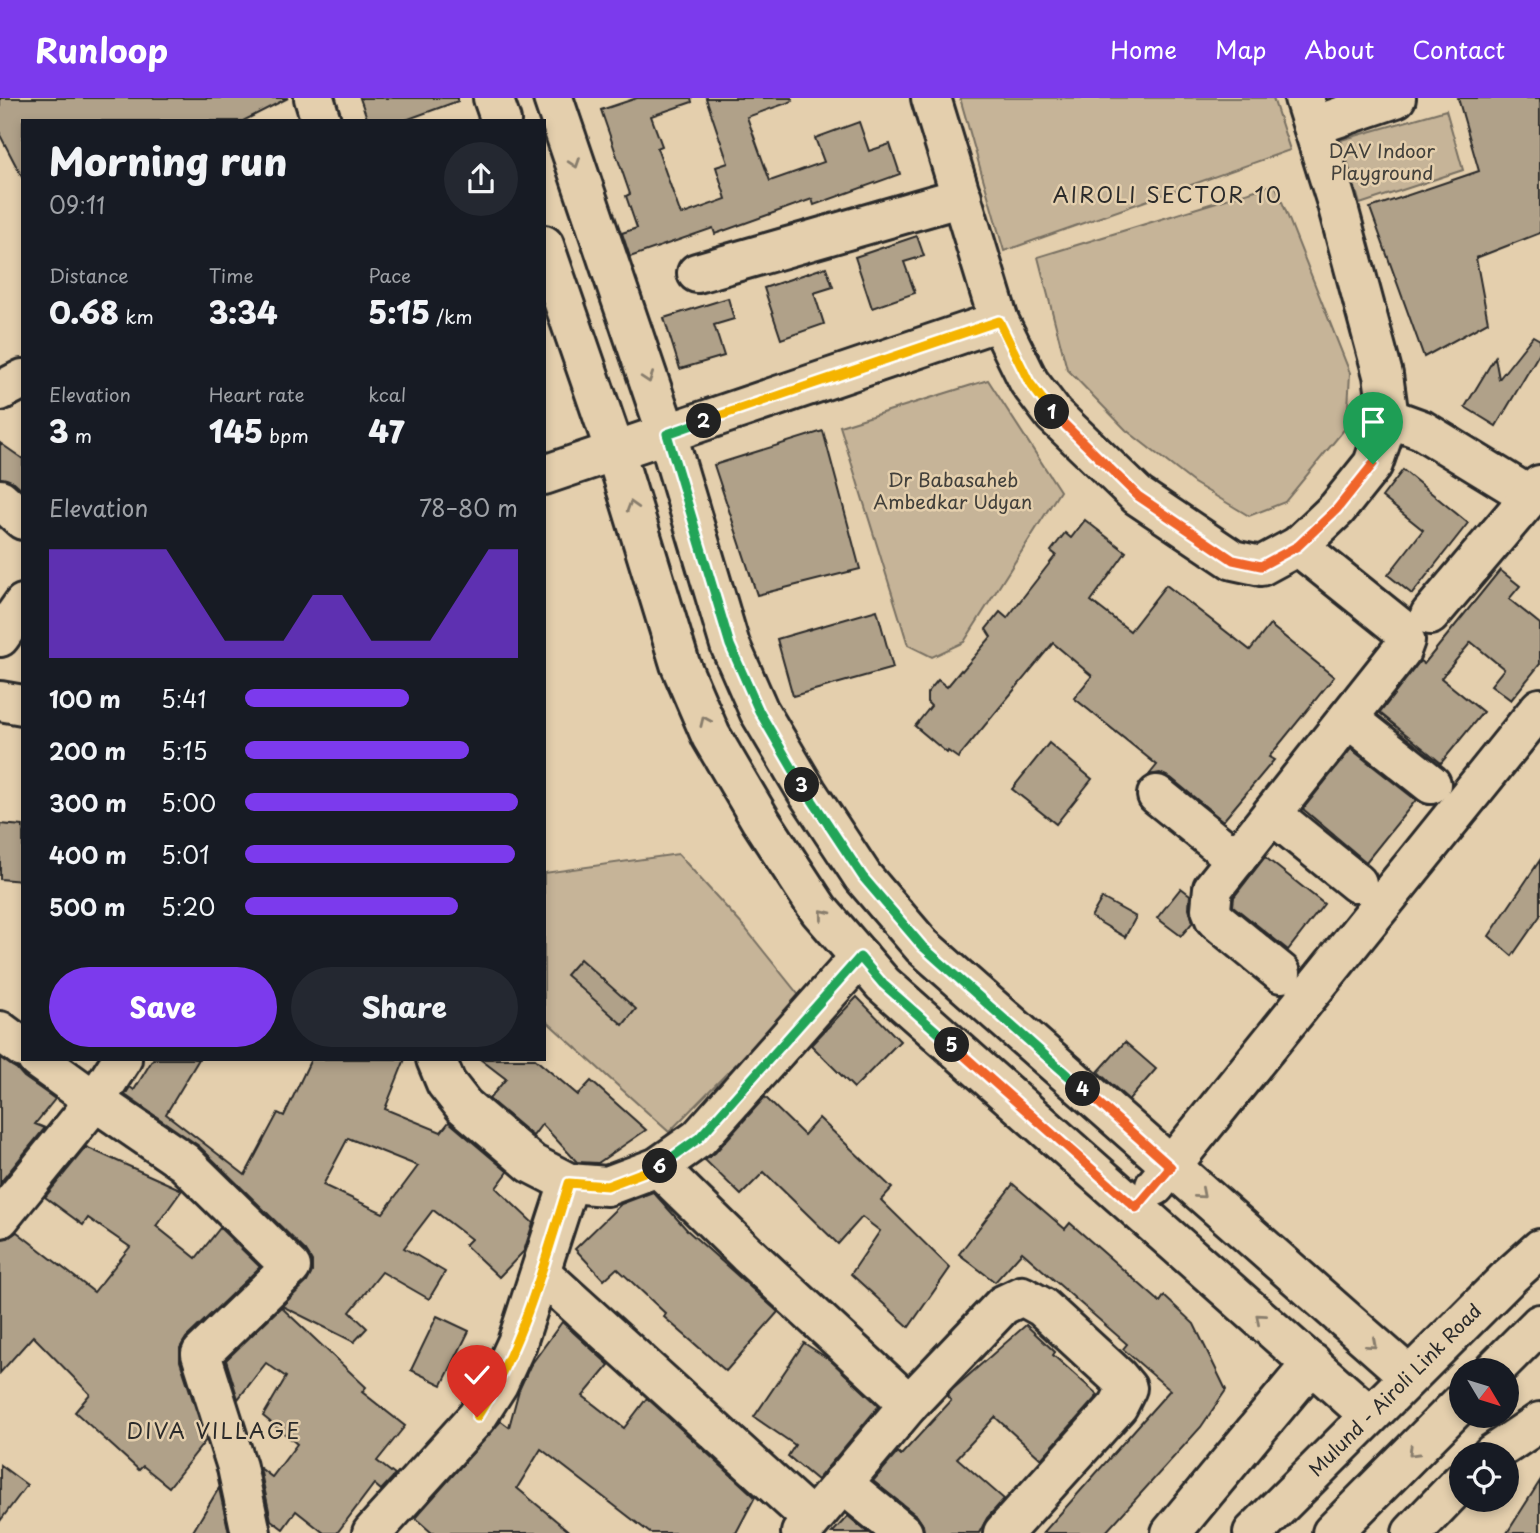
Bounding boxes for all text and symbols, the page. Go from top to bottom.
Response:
text: Runloop [35,24,168,74]
text: Home [1110,31,1177,67]
text: Map [1215,31,1266,67]
text: About [1304,31,1374,67]
text: Contact [1412,31,1505,67]
text: Morning run [49,132,287,189]
park label: DAV Indoor Playground [1329,136,1435,186]
button: share [444,142,518,216]
one-way arrow [567,156,581,168]
district label: AIROLI SECTOR 10 [1053,178,1283,210]
text: 09:11 [49,187,105,222]
text: Distance [49,261,129,289]
text: Time [209,261,254,289]
text: Pace [368,261,411,289]
text: 0.68 [49,289,119,334]
text: 3:34 [209,289,278,334]
text: 5:15 [368,289,430,334]
text: km [119,302,154,330]
text: /km [430,302,473,330]
one-way arrow [640,371,654,384]
text: Elevation [49,380,131,408]
text: Heart rate [209,380,305,408]
text: kcal [368,380,406,408]
pin [1343,392,1403,464]
pin: 1 [1034,394,1070,430]
text: 1 [1047,397,1056,425]
icon: arrive [1354,403,1392,441]
pin: 2 [686,404,722,438]
text: 2 [697,406,710,434]
text: 3 [49,408,69,453]
text: 145 [209,408,263,453]
text: 47 [368,408,404,453]
text: m [69,421,92,449]
text: bpm [263,421,309,449]
park label: Dr Babasaheb Ambedkar Udyan [873,465,1033,515]
text: Elevation [49,490,148,525]
text: 78–80 m [419,490,518,525]
one-way arrow [625,500,640,512]
text: 100 m [49,681,121,716]
text: 5:41 [161,681,207,716]
one-way arrow [699,716,713,728]
text: 200 m [49,733,126,768]
text: 5:15 [161,733,207,768]
pin: 3 [784,768,820,802]
text: 3 [795,770,808,798]
text: 300 m [49,785,127,820]
text: 5:00 [161,785,216,820]
text: 400 m [49,837,127,872]
text: 5:01 [161,837,209,872]
text: 500 m [49,889,126,924]
text: 5:20 [161,889,215,924]
one-way arrow [820,910,832,923]
button: Save [49,967,277,1047]
button: Share [291,967,518,1047]
pin: 5 [934,1028,970,1062]
text: 5 [945,1030,958,1058]
pin: 4 [1066,1072,1100,1107]
text: 4 [1076,1074,1089,1102]
pin: 6 [642,1148,678,1184]
text: 6 [653,1151,666,1179]
one-way arrow [1193,1185,1206,1198]
street label: Mulund - Airoli Link Road [1301,1296,1487,1482]
one-way arrow [1256,1313,1269,1326]
one-way arrow [1364,1336,1377,1348]
pin [447,1345,507,1417]
icon: check [458,1356,496,1394]
north arrow [1449,1358,1519,1428]
map controls [1449,1358,1519,1512]
district label: DIVA VILLAGE [127,1414,301,1446]
button: locate [1449,1442,1519,1512]
one-way arrow [1408,1443,1421,1456]

